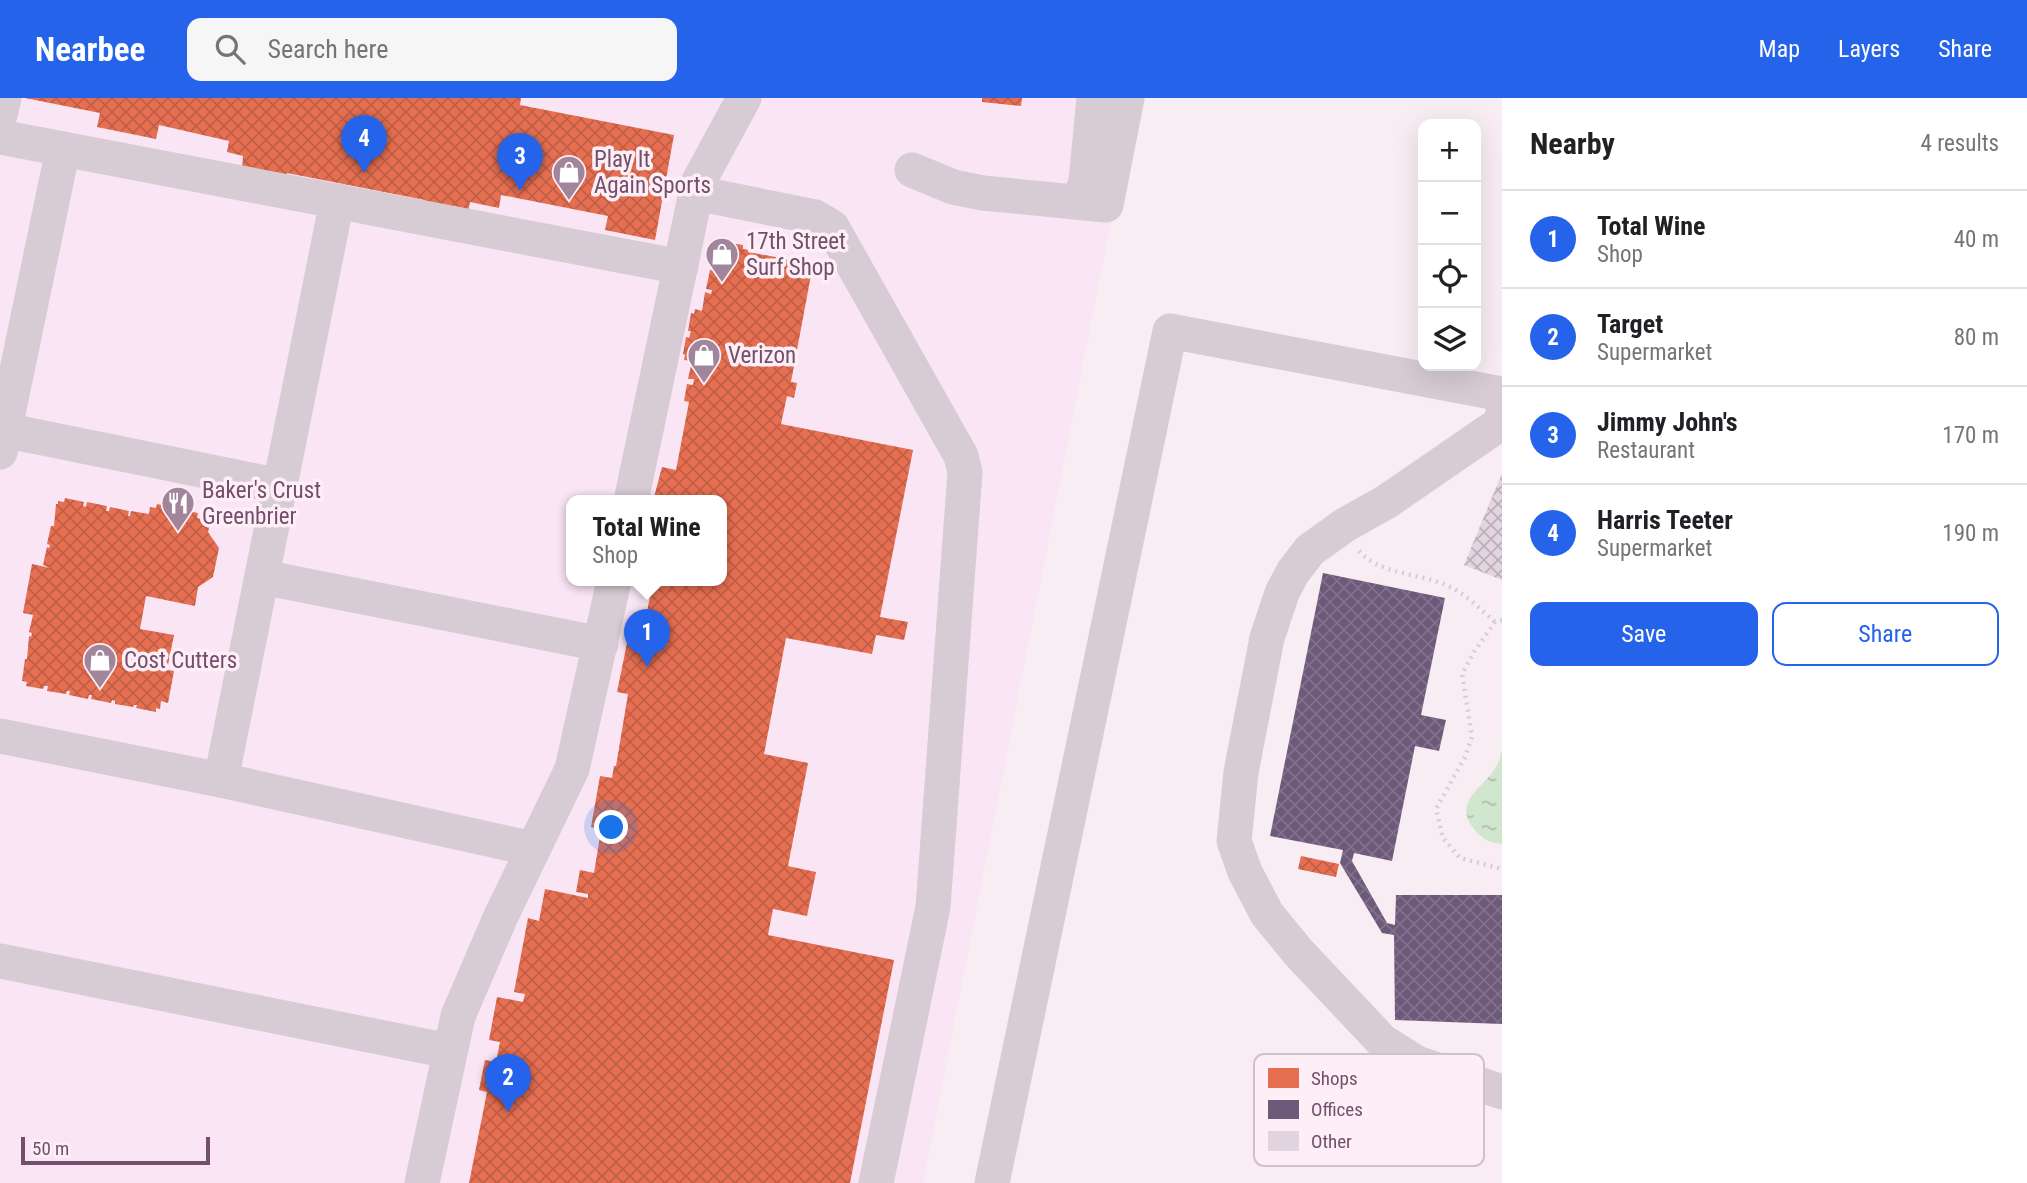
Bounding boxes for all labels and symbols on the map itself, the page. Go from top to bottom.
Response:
pin: 4 [341,115,387,173]
pin: 3 [497,133,543,191]
place label: Play It Again Sports [594,146,711,199]
shop icon: Play It Again Sports [550,153,588,202]
place label: 17th Street Surf Shop [746,228,846,281]
shop icon: 17th Street Surf Shop [703,235,741,284]
shop icon: Verizon [685,336,723,385]
place label: Verizon [728,342,796,369]
place label: Baker's Crust Greenbrier [202,477,321,530]
restaurant icon: Baker's Crust Greenbrier [159,484,197,533]
pin: 1 [624,609,670,667]
shop icon: Cost Cutters [81,641,119,690]
place label: Cost Cutters [124,647,237,674]
your location [594,810,628,844]
pin: 2 [485,1054,531,1112]
legend [1254,1054,1484,1166]
text: Shops [1311,1067,1358,1090]
text: Offices [1311,1098,1363,1121]
text: Other [1311,1130,1352,1153]
scale bar [21,1134,210,1166]

